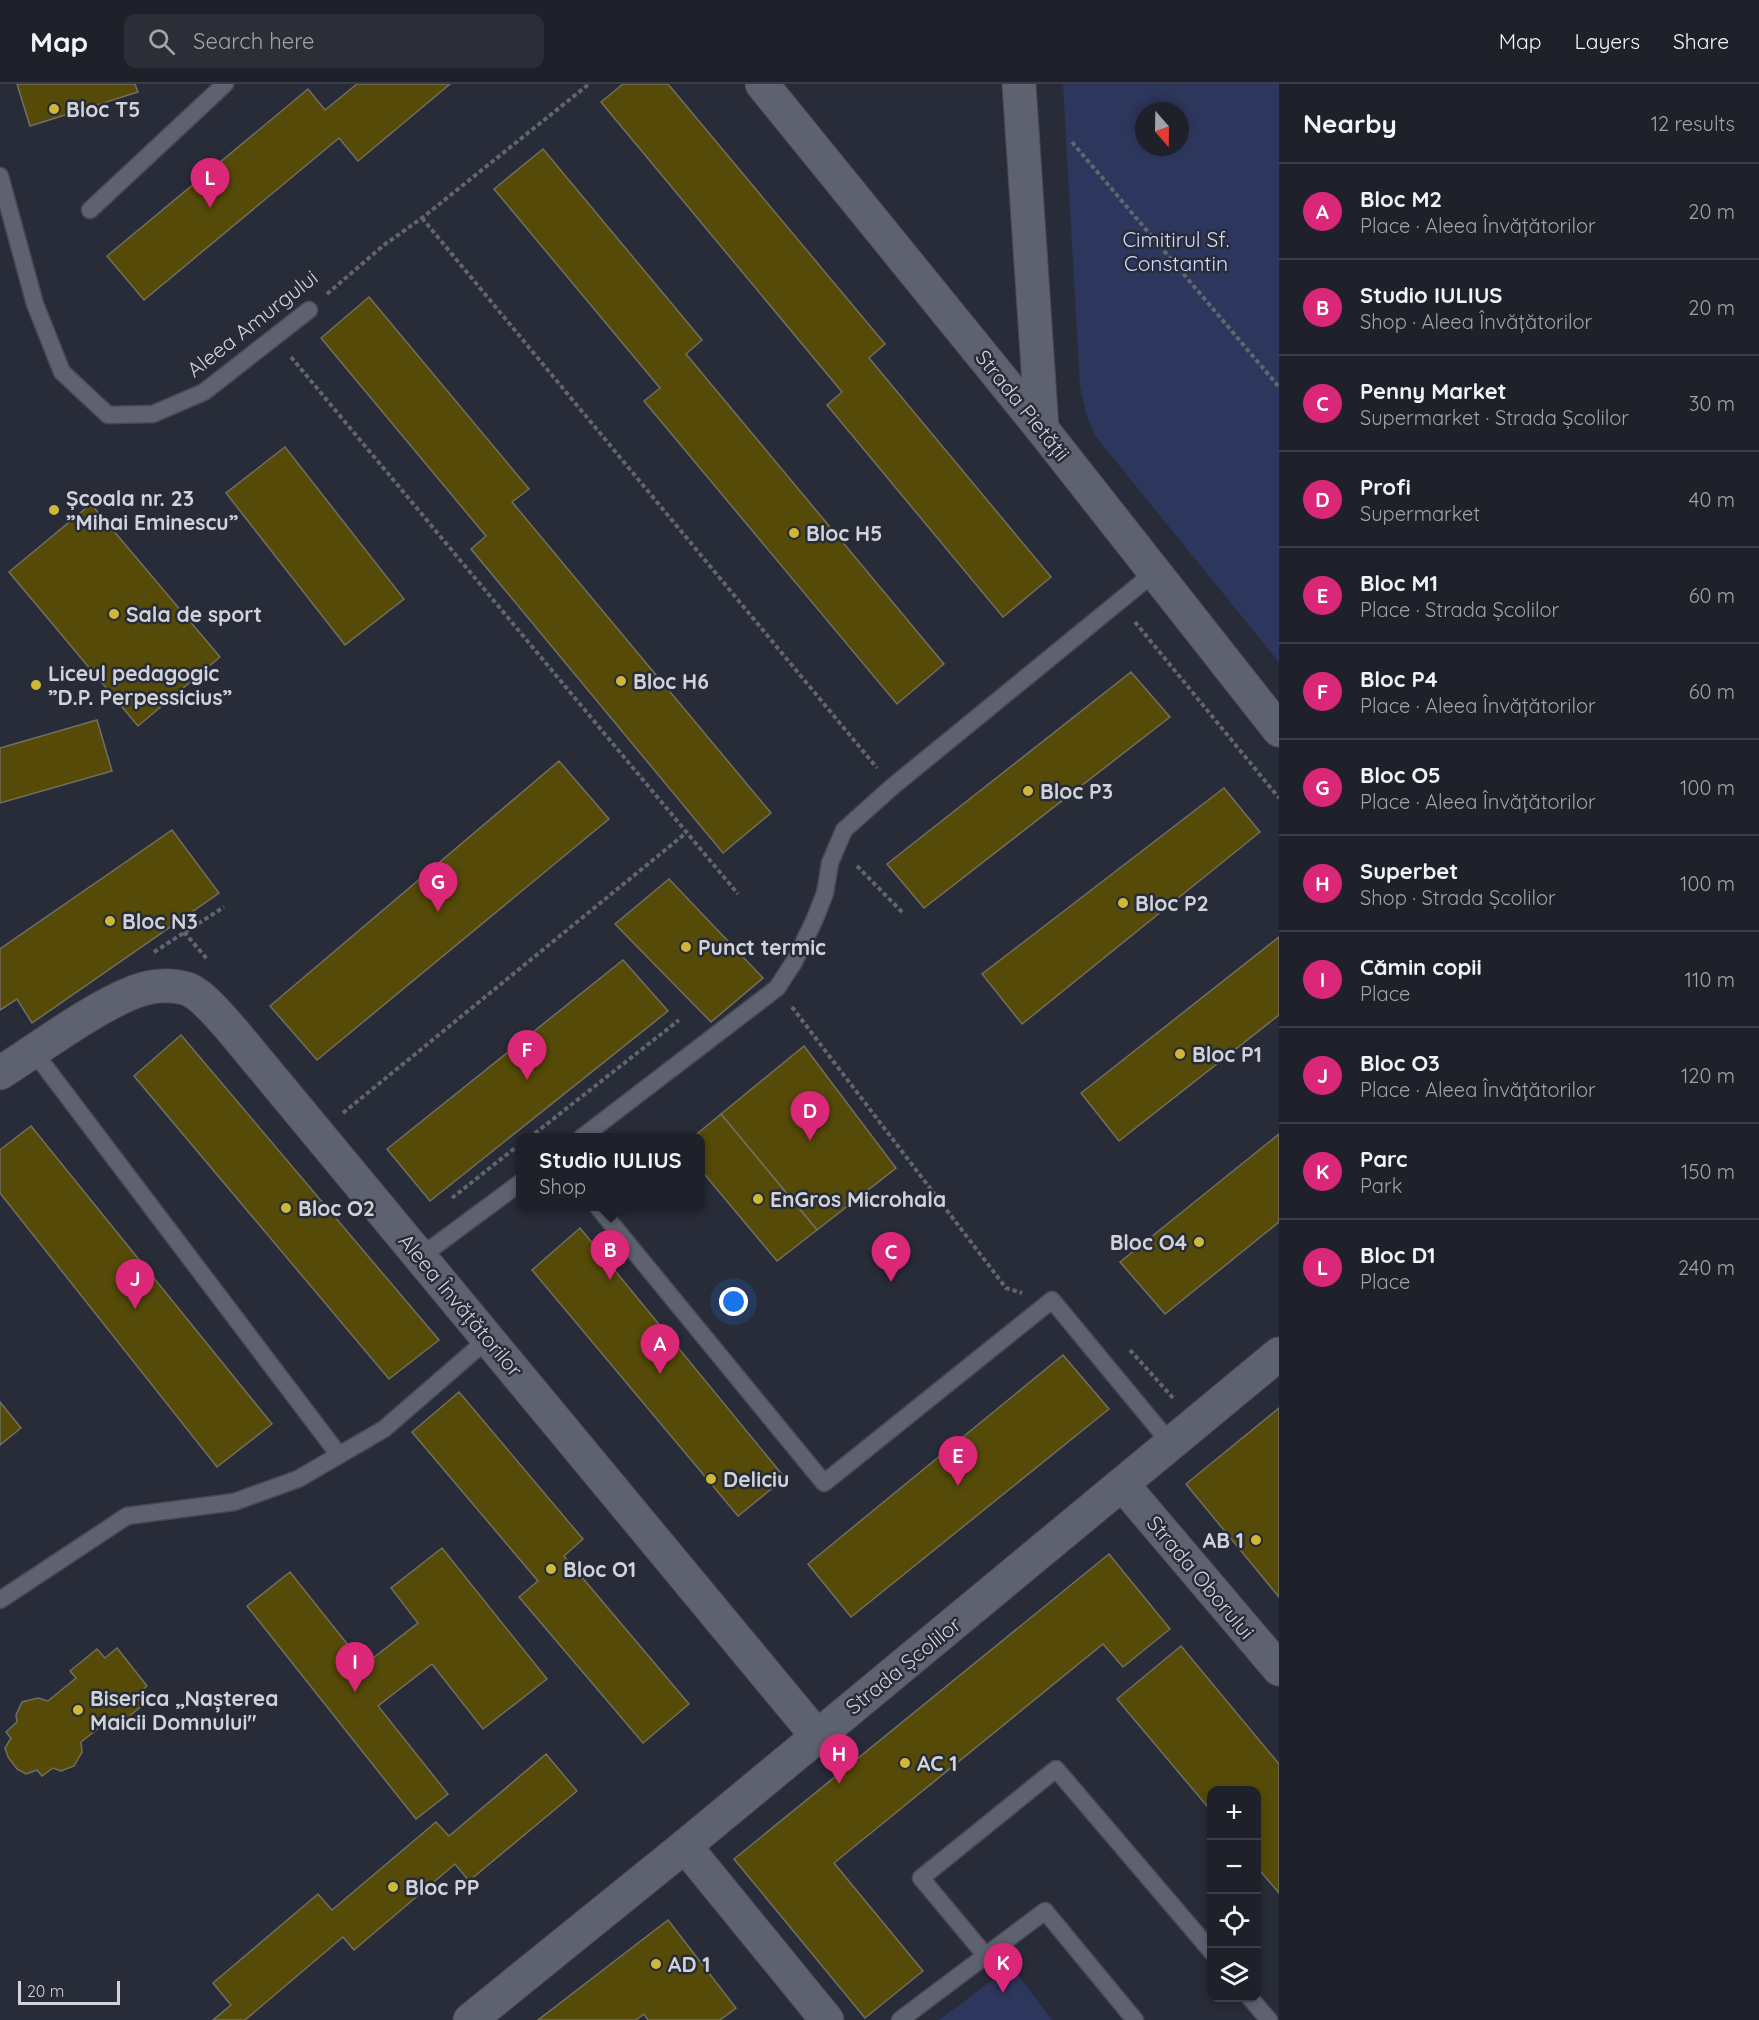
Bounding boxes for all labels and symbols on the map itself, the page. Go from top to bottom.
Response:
place label: Bloc T5 [66,96,140,122]
marker: Bloc T5 [47,102,61,116]
north arrow [1135,102,1189,156]
pin: L [190,158,230,208]
park label: Cimitirul Sf. Constantin [1122,226,1230,276]
street label: Aleea Amurgului [181,264,323,382]
street label: Strada Pietății [970,344,1076,466]
place label: Școala nr. 23 ”Mihai Eminescu” [66,485,238,535]
marker: Școala nr. 23 ”Mihai Eminescu” [47,503,61,517]
place label: Bloc H5 [806,520,882,546]
marker: Bloc H5 [787,526,801,540]
place label: Sala de sport [126,601,262,627]
marker: Sala de sport [107,607,121,621]
place label: Liceul pedagogic ”D.P. Perpessicius” [48,660,232,710]
place label: Bloc H6 [633,668,709,694]
marker: Bloc H6 [614,674,628,688]
marker: Liceul pedagogic ”D.P. Perpessicius” [29,678,43,692]
place label: Bloc P3 [1040,778,1113,804]
marker: Bloc P3 [1021,784,1035,798]
pin: G [418,862,458,912]
place label: Bloc P2 [1135,890,1209,916]
marker: Bloc P2 [1116,896,1130,910]
place label: Bloc N3 [122,908,198,934]
marker: Bloc N3 [103,914,117,928]
place label: Punct termic [698,934,826,960]
marker: Punct termic [679,940,693,954]
pin: F [508,1030,546,1080]
place label: Bloc P1 [1192,1041,1262,1067]
marker: Bloc P1 [1173,1047,1187,1061]
pin: D [790,1092,830,1141]
place label: EnGros Microhala [770,1186,946,1212]
marker: EnGros Microhala [751,1192,765,1206]
place label: Bloc O2 [298,1195,375,1221]
marker: Bloc O2 [279,1201,293,1215]
street label: Aleea Învățătorilor [393,1228,529,1382]
place label: Bloc O4 [1110,1229,1187,1255]
pin: B [590,1230,630,1280]
pin: C [872,1232,910,1282]
marker: Bloc O4 [1192,1235,1206,1249]
pin: J [116,1260,154,1309]
your location [719,1287,748,1316]
pin: A [640,1324,680,1374]
pin: E [938,1436,978,1486]
place label: Deliciu [723,1466,789,1492]
marker: Deliciu [704,1472,718,1486]
street label: Strada Oborului [1142,1510,1260,1644]
place label: AB 1 [1203,1527,1244,1553]
marker: AB 1 [1249,1533,1263,1547]
place label: Bloc O1 [563,1556,636,1582]
marker: Bloc O1 [544,1562,558,1576]
street label: Strada Școlilor [840,1611,966,1719]
pin: I [336,1642,374,1692]
place label: Biserica „Nașterea Maicii Domnului" [90,1685,278,1735]
marker: Biserica „Nașterea Maicii Domnului" [71,1703,85,1717]
pin: H [820,1734,858,1784]
place label: AC 1 [917,1750,958,1776]
marker: AC 1 [898,1756,912,1770]
place label: Bloc PP [405,1874,479,1900]
marker: Bloc PP [386,1880,400,1894]
pin: K [984,1944,1022,1993]
place label: AD 1 [668,1951,710,1977]
marker: AD 1 [649,1957,663,1971]
scale bar [18,1978,120,2006]

